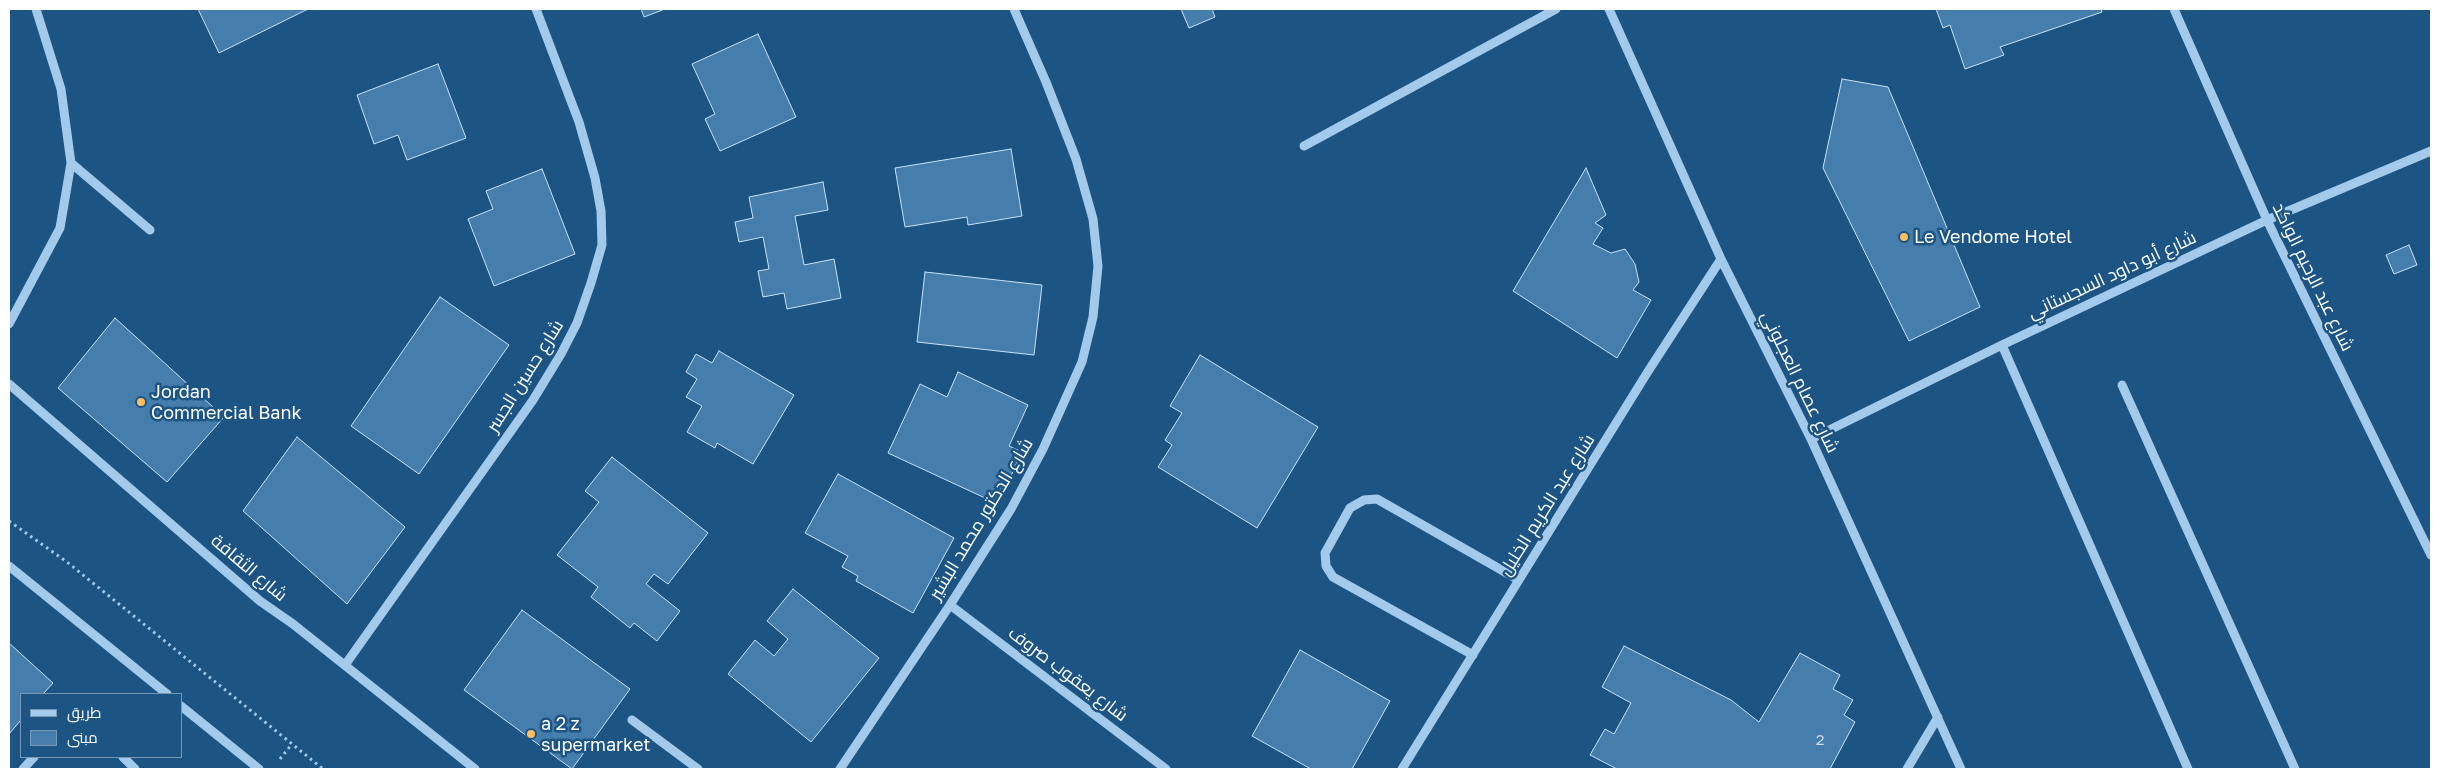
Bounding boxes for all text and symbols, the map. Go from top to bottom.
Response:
street label: شارع عبد الرحيم الواكد [2268,199,2358,355]
place label: Le Vendome Hotel [1914,226,2072,248]
street label: شارع أبو داود السجستاني [2024,226,2200,324]
marker: Le Vendome Hotel [1898,231,1910,243]
street label: شارع عصام العجلوني [1756,308,1844,456]
street label: شارع حسين الجسر [482,316,568,436]
place label: Jordan Commercial Bank [151,381,302,424]
marker: Jordan Commercial Bank [135,396,147,408]
street label: شارع عبد الكريم الخليل [1495,430,1599,580]
street label: شارع الدكتور محمد البشير [924,434,1038,604]
street label: شارع الثقافة [207,530,291,606]
street label: شارع يعقوب صروف [1004,622,1132,726]
legend [20,693,182,758]
text: طريق [67,703,101,721]
place label: a 2 z supermarket [541,713,651,756]
text: مبنى [67,728,98,746]
marker: a 2 z supermarket [525,728,537,740]
house number: 2 [1816,731,1824,749]

